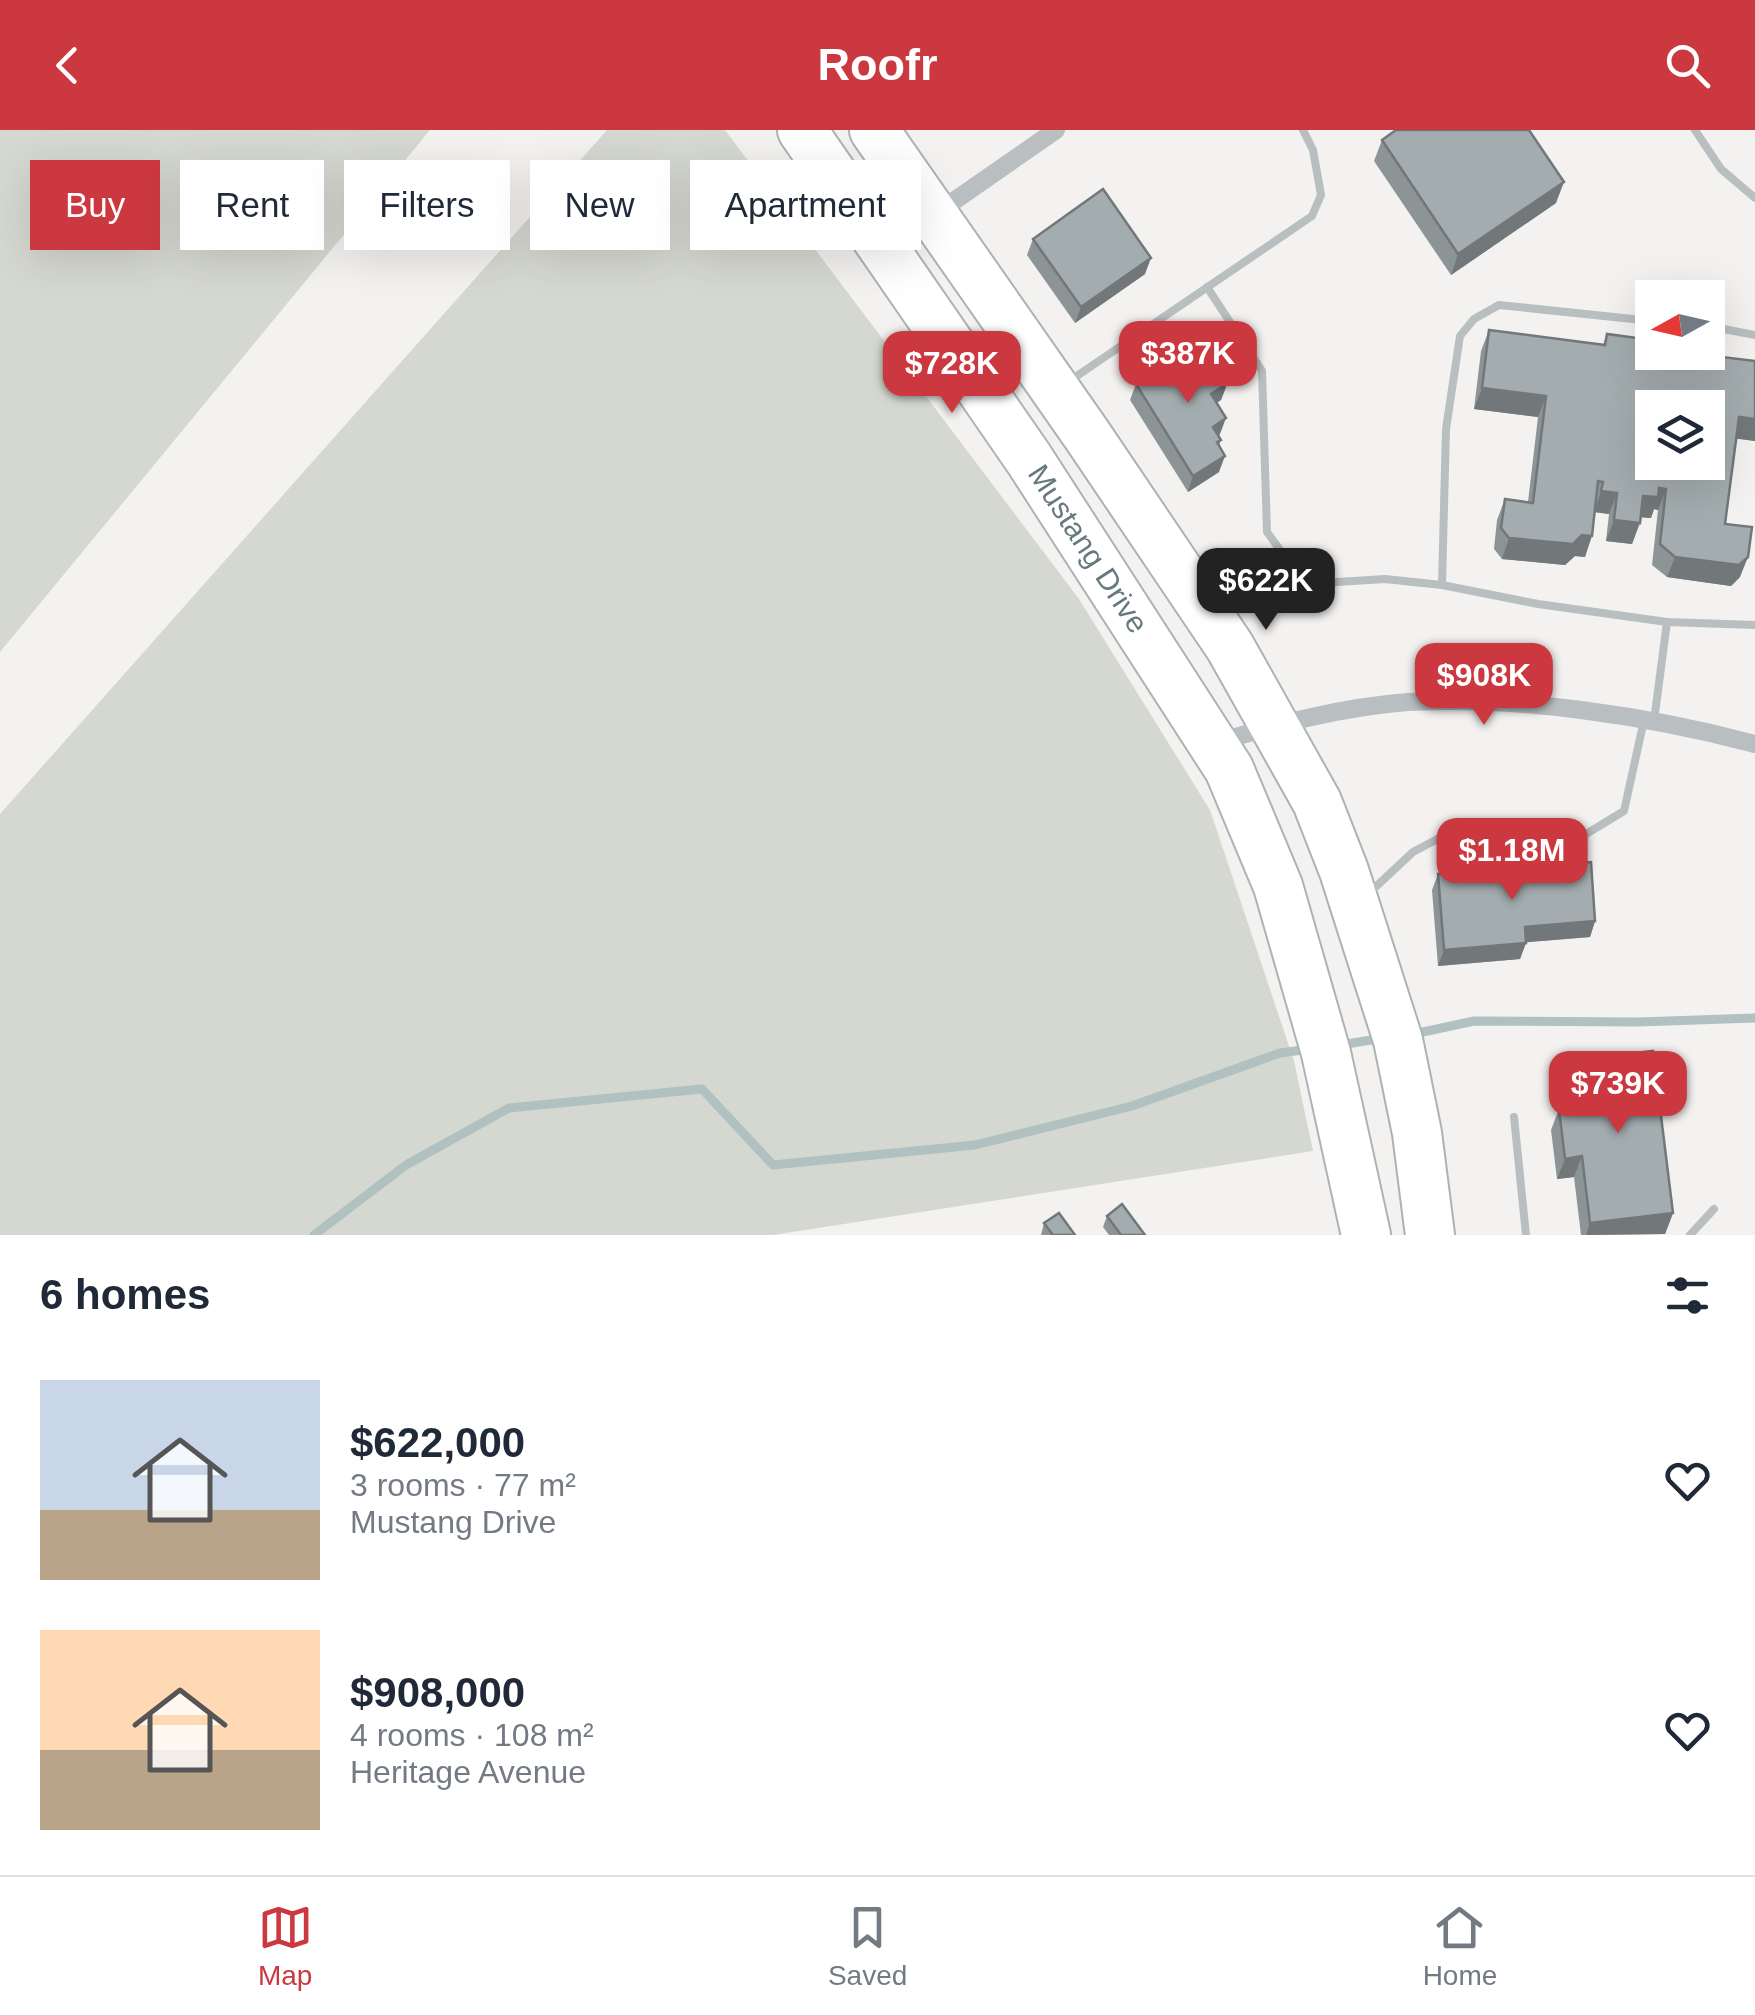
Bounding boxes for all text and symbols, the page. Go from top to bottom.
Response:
icon: back [40,38,95,93]
icon: search [1660,38,1715,93]
text: Roofr [818,39,937,90]
chip: Buy [30,160,160,250]
chip: Rent [180,160,324,250]
chip: Filters [344,160,510,250]
chip: New [530,160,670,250]
chip: Apartment [690,160,921,250]
north arrow [1635,280,1725,370]
map controls [1635,280,1725,480]
pin: $387K [1118,321,1258,406]
pin: $728K [882,331,1022,416]
text: $387K [1141,335,1235,371]
text: $728K [905,345,999,381]
button: layers [1635,390,1725,480]
street label: Mustang Drive [1022,459,1155,639]
pin: $622K [1196,548,1336,633]
text: $622K [1219,562,1313,598]
pin: $908K [1414,643,1554,728]
text: $908K [1437,657,1531,693]
pin: $1.18M [1431,818,1593,903]
text: $1.18M [1459,832,1565,868]
pin: $739K [1548,1051,1688,1136]
text: $739K [1571,1065,1665,1101]
icon: filters [1660,1268,1715,1323]
text: 6 homes [40,1271,210,1318]
text: $622,000 [350,1419,525,1466]
icon: home [120,1420,240,1540]
icon: heart [1660,1453,1715,1508]
text: 3 rooms · 77 m² [350,1467,576,1503]
text: Mustang Drive [350,1504,556,1540]
text: $908,000 [350,1669,525,1716]
icon: home [120,1670,240,1790]
icon: heart [1660,1703,1715,1758]
text: 4 rooms · 108 m² [350,1717,594,1753]
text: Heritage Avenue [350,1754,586,1790]
tab: Map [258,1900,313,1992]
tab: Saved [828,1900,907,1992]
tab: Home [1423,1900,1497,1992]

